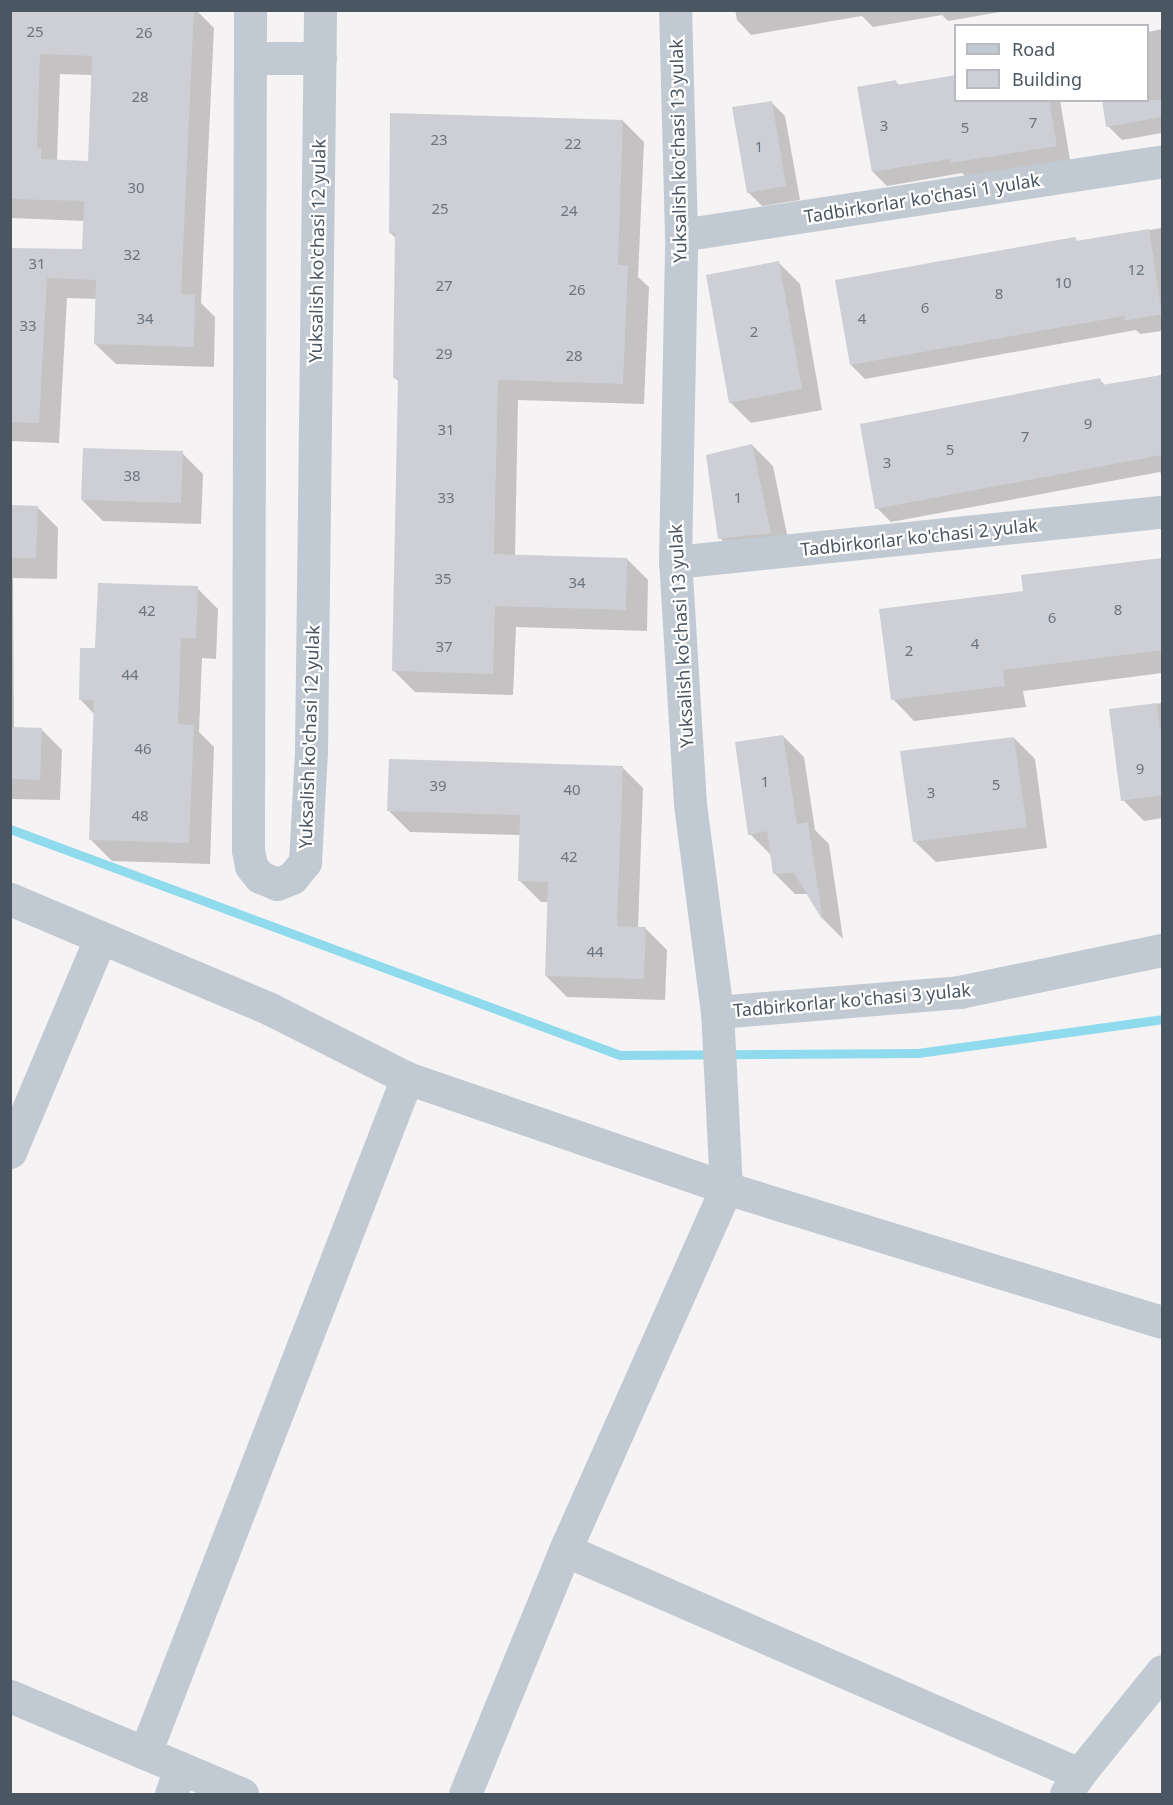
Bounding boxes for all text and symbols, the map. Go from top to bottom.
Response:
house number: 25 [26,23,44,41]
house number: 26 [135,24,153,42]
legend [954,24,1149,102]
text: Road [1012,37,1055,61]
street label: Yuksalish ko'chasi 13 yulak [665,39,691,263]
text: Building [1012,67,1082,91]
house number: 28 [131,88,149,106]
house number: 7 [1029,114,1037,132]
house number: 3 [880,117,888,135]
house number: 5 [961,119,969,137]
house number: 23 [430,131,448,149]
house number: 22 [564,135,582,153]
house number: 1 [755,138,763,156]
street label: Yuksalish ko'chasi 12 yulak [304,139,330,363]
street label: Tadbirkorlar ko'chasi 1 yulak [803,169,1041,227]
house number: 30 [127,179,145,197]
house number: 25 [431,200,449,218]
house number: 24 [560,202,578,220]
house number: 32 [123,246,141,264]
house number: 31 [28,255,46,273]
house number: 12 [1127,261,1145,279]
house number: 10 [1054,274,1072,292]
house number: 27 [435,277,453,295]
house number: 26 [568,281,586,299]
house number: 8 [995,285,1003,303]
house number: 6 [921,299,929,317]
house number: 34 [136,310,154,328]
house number: 4 [858,310,866,328]
house number: 33 [19,317,37,335]
house number: 2 [750,323,758,341]
house number: 29 [435,345,453,363]
house number: 28 [565,347,583,365]
house number: 9 [1084,415,1092,433]
house number: 31 [437,421,455,439]
house number: 7 [1021,428,1029,446]
house number: 5 [946,441,954,459]
house number: 3 [883,454,891,472]
house number: 38 [123,467,141,485]
house number: 33 [437,489,455,507]
house number: 1 [734,489,742,507]
street label: Tadbirkorlar ko'chasi 2 yulak [799,514,1039,560]
street label: Yuksalish ko'chasi 13 yulak [664,524,698,748]
house number: 35 [434,570,452,588]
house number: 34 [568,574,586,592]
house number: 8 [1114,601,1122,619]
house number: 42 [138,602,156,620]
house number: 6 [1048,609,1056,627]
street label: Yuksalish ko'chasi 12 yulak [294,625,324,849]
house number: 4 [971,635,979,653]
house number: 37 [435,638,453,656]
house number: 2 [905,642,913,660]
house number: 44 [121,666,139,684]
house number: 46 [134,740,152,758]
house number: 9 [1136,760,1144,778]
house number: 1 [761,773,769,791]
house number: 5 [992,776,1000,794]
house number: 39 [429,777,447,795]
house number: 40 [563,781,581,799]
house number: 3 [927,784,935,802]
house number: 48 [131,807,149,825]
house number: 42 [560,848,578,866]
house number: 44 [586,943,604,961]
street label: Tadbirkorlar ko'chasi 3 yulak [732,979,972,1021]

